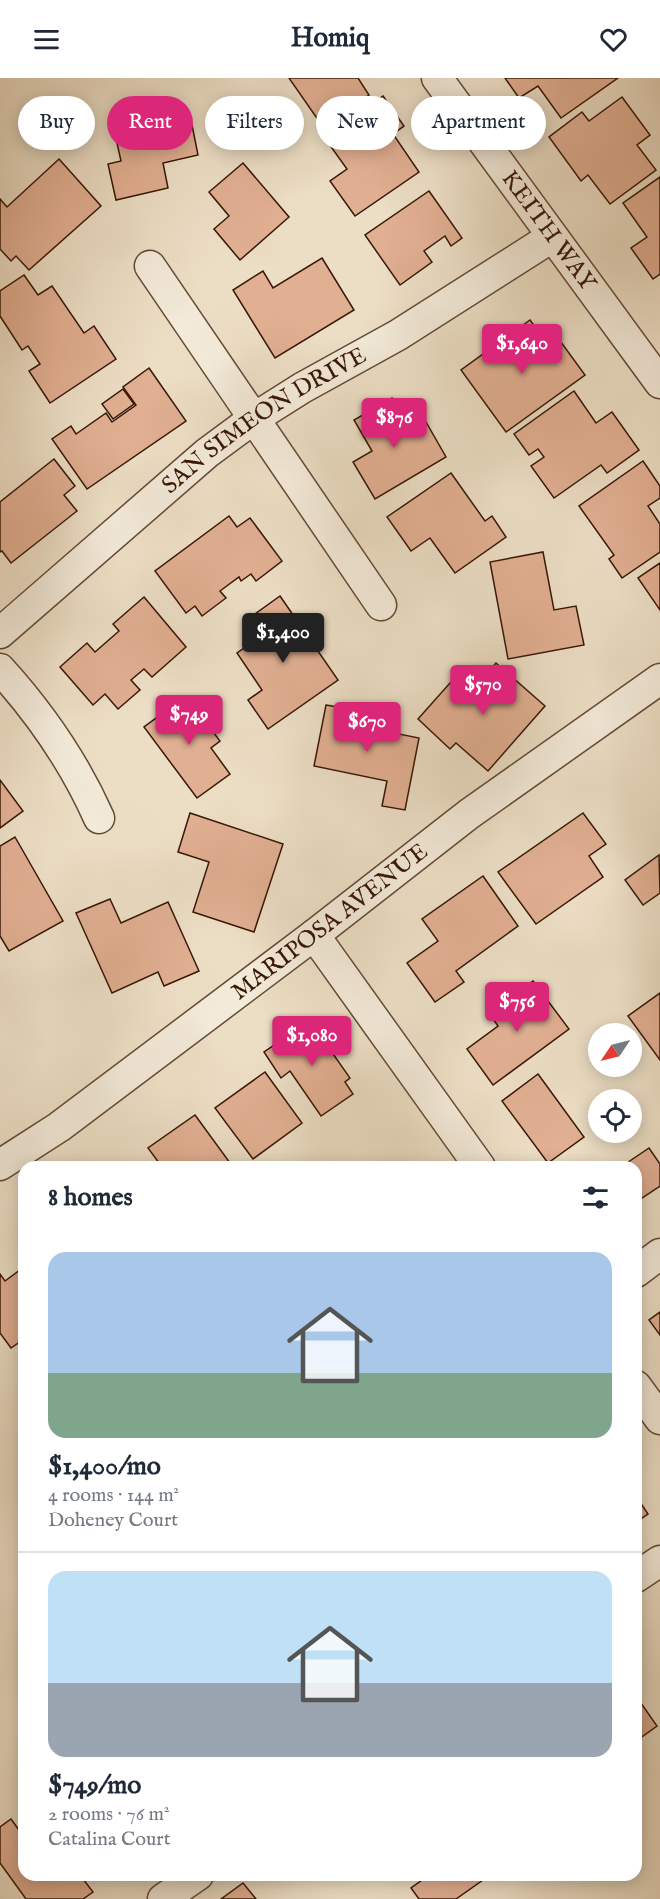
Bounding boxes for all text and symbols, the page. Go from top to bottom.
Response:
text: Homiq [291,22,369,56]
icon: menu [30,23,63,56]
icon: heart [597,23,630,56]
chip: Buy [18,96,95,150]
chip: Rent [107,96,193,150]
chip: Filters [205,96,304,150]
chip: New [316,96,399,150]
chip: Apartment [411,96,546,150]
street label: KEITH WAY [494,164,604,298]
pin: $1,640 [473,324,571,375]
text: $1,640 [496,331,548,356]
street label: SAN SIMEON DRIVE [155,340,372,501]
pin: $876 [358,398,430,449]
text: $876 [376,405,412,430]
pin: $1,400 [234,613,332,664]
text: $1,400 [256,620,310,645]
pin: $570 [447,665,519,716]
text: $570 [464,672,502,697]
pin: $749 [153,695,225,746]
text: $749 [170,702,208,727]
pin: $670 [331,702,403,753]
text: $670 [348,709,386,734]
street label: MARIPOSA AVENUE [225,836,434,1007]
pin: $756 [481,982,553,1033]
text: $756 [499,989,535,1014]
pin: $1,080 [263,1016,361,1067]
text: $1,080 [286,1023,338,1048]
north arrow [588,1023,642,1077]
map controls [588,1023,642,1143]
button: locate [588,1089,642,1143]
text: 8 homes [48,1181,133,1214]
icon: filters [579,1181,612,1214]
icon: home [276,1291,384,1399]
text: $1,400/mo [48,1450,161,1483]
text: 4 rooms · 144 m² [48,1483,179,1508]
text: Doheney Court [48,1508,178,1533]
icon: home [276,1610,384,1718]
text: $749/mo [48,1769,141,1802]
text: 2 rooms · 76 m² [48,1802,169,1827]
text: Catalina Court [48,1827,171,1852]

